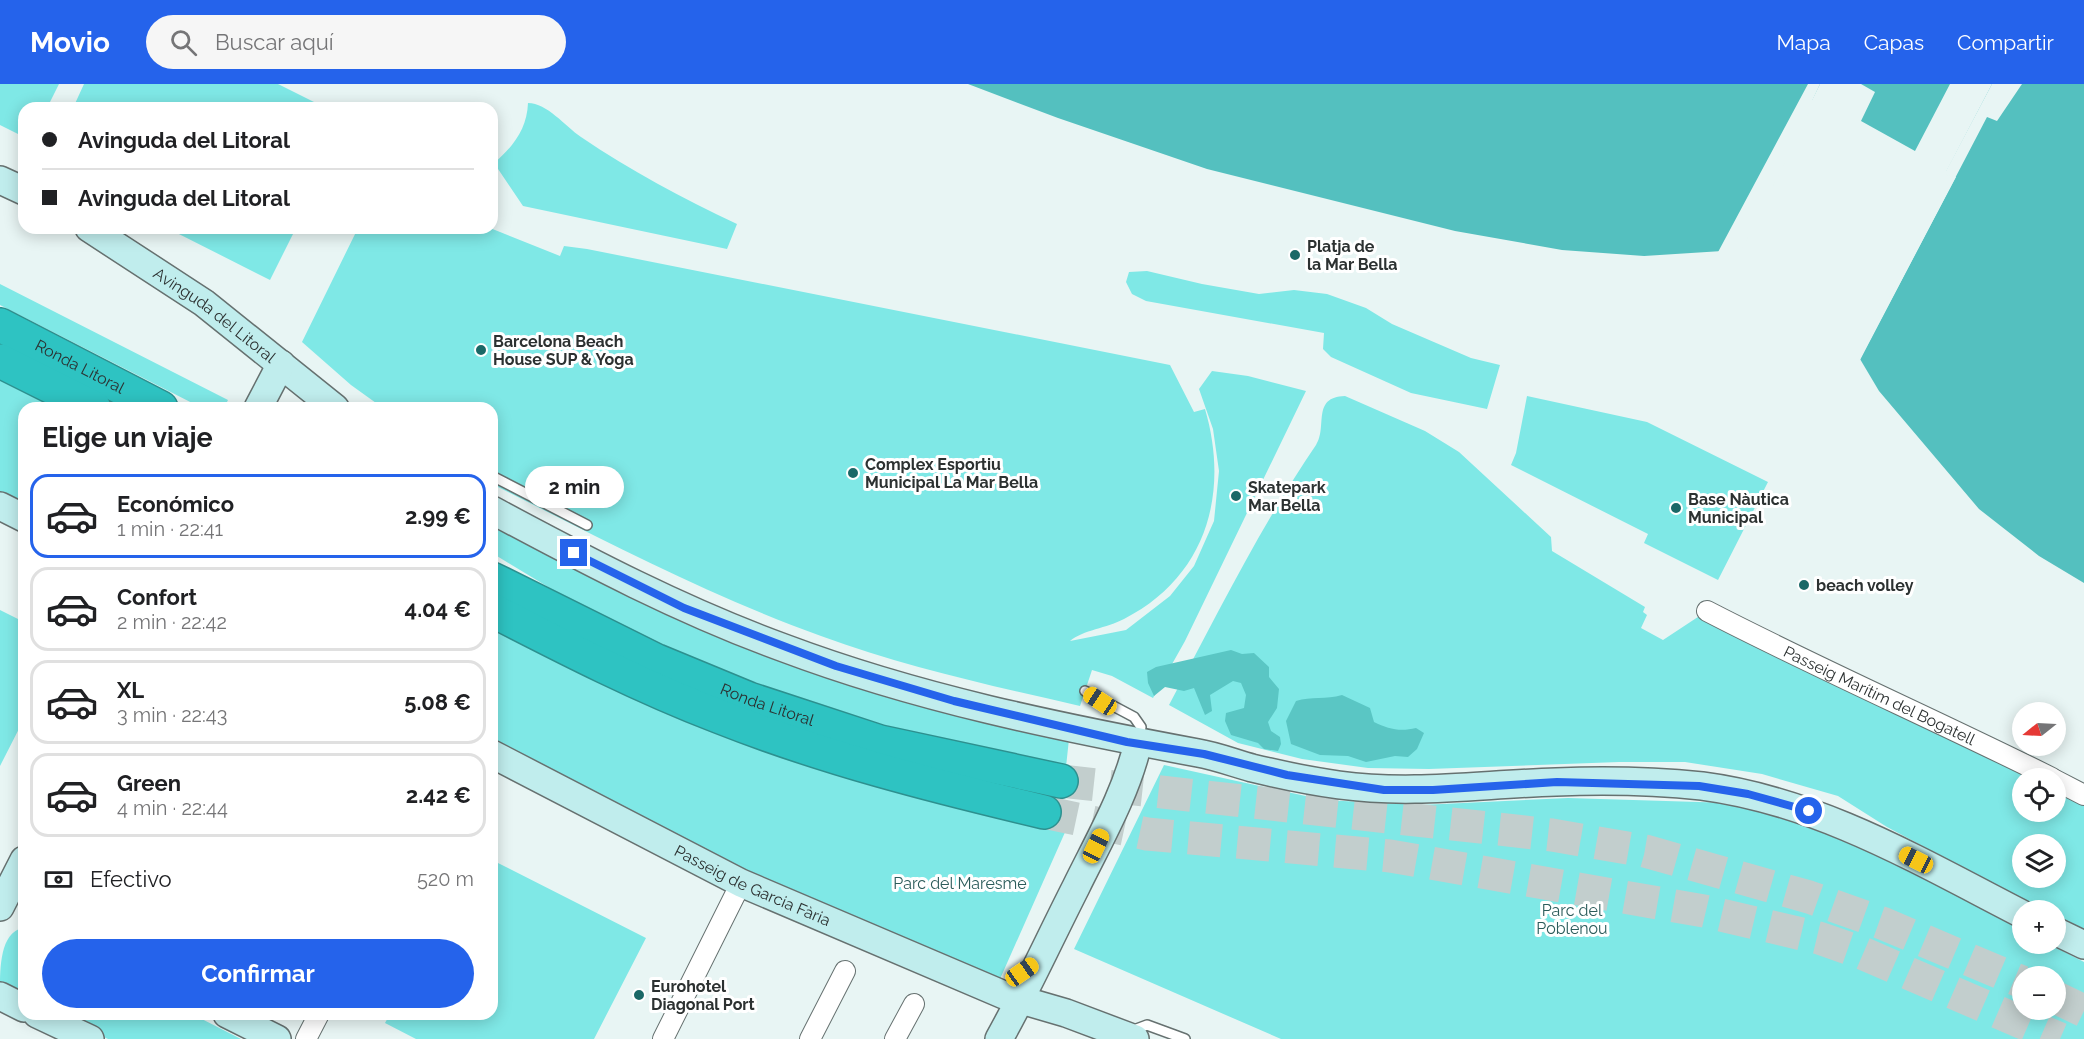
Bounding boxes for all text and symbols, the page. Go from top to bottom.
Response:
search box [146,15,566,69]
text: Movio [30,26,110,59]
icon: search [167,26,200,59]
text: Buscar aquí [215,29,334,55]
text: Mapa [1776,30,1831,55]
text: Capas [1864,30,1924,55]
text: Compartir [1957,30,2054,55]
text: Avinguda del Litoral [78,127,290,153]
text: Avinguda del Litoral [78,185,290,211]
place label: Platja de la Mar Bella [1307,237,1398,274]
marker: Platja de la Mar Bella [1288,248,1302,262]
street label: Avinguda del Litoral [150,264,280,367]
place label: Barcelona Beach House SUP & Yoga [493,332,634,369]
street label: Ronda Litoral [32,336,128,398]
marker: Barcelona Beach House SUP & Yoga [474,343,488,357]
text: Elige un viaje [42,422,213,453]
place label: Complex Esportiu Municipal La Mar Bella [865,455,1038,492]
callout: 2 min [524,466,624,508]
marker: Complex Esportiu Municipal La Mar Bella [846,466,860,480]
text: 2 min [549,475,600,499]
place label: Skatepark Mar Bella [1248,478,1326,515]
icon: car [45,489,99,543]
marker: Skatepark Mar Bella [1229,489,1243,503]
place label: Base Nàutica Municipal [1688,490,1789,527]
text: Económico [117,491,234,517]
marker: Base Nàutica Municipal [1669,501,1683,515]
text: 2.99 € [405,503,471,529]
text: 1 min · 22:41 [117,517,223,541]
route end [560,539,587,566]
place label: beach volley [1816,576,1914,595]
marker: beach volley [1797,578,1811,592]
icon: car [45,582,99,636]
text: Confort [117,584,197,610]
text: 4.04 € [405,596,471,622]
text: 2 min · 22:42 [117,610,227,634]
street label: Passeig Marítim del Bogatell [1780,642,1979,749]
icon: car [45,675,99,729]
text: XL [117,677,144,703]
street label: Ronda Litoral [718,679,817,730]
car [1080,684,1120,718]
text: 5.08 € [404,689,471,715]
north arrow [2012,702,2066,756]
map controls [2012,702,2066,1020]
text: 3 min · 22:43 [117,703,227,727]
icon: car [45,768,99,822]
button: locate [2012,768,2066,822]
text: Green [117,770,181,796]
text: 2.42 € [406,782,471,808]
text: 4 min · 22:44 [117,796,228,820]
route start [1795,797,1822,824]
car [1080,826,1112,866]
button: layers [2012,834,2066,888]
street label: Passeig de Garcia Fària [671,841,833,930]
car [1896,844,1936,876]
icon: cash [42,863,75,896]
text: Efectivo [90,866,172,892]
text: 520 m [417,867,474,891]
park label: Parc del Maresme [893,874,1027,893]
button: + [2012,900,2066,954]
park label: Parc del Poblenou [1536,901,1608,938]
button: Confirmar [42,939,474,1008]
car [1002,954,1042,990]
button: − [2012,966,2066,1020]
place label: Eurohotel Diagonal Port [651,977,755,1014]
marker: Eurohotel Diagonal Port [632,988,646,1002]

